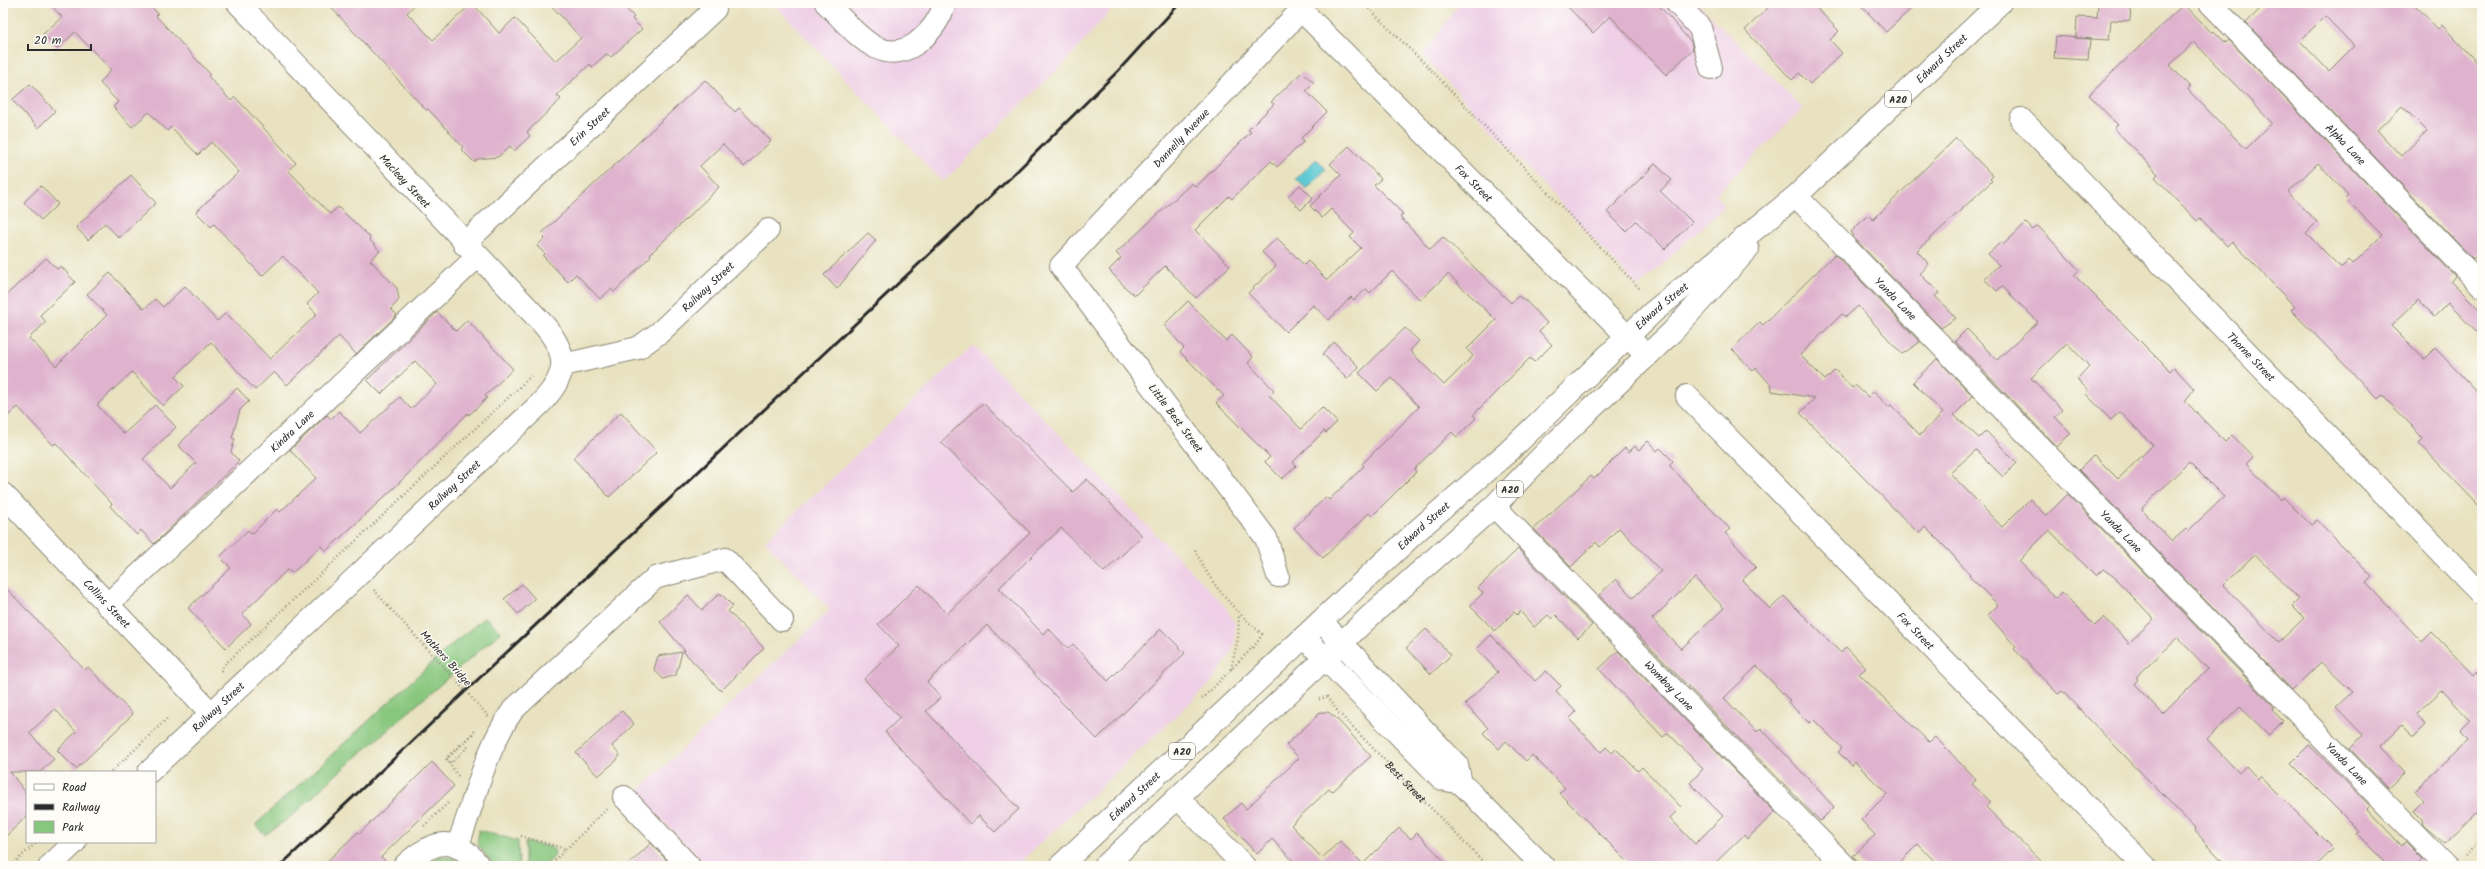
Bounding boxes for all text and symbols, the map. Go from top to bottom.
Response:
scale bar [28,26,91,52]
street label: Edward Street [1912,29,1973,88]
text: 20 m [34,31,62,50]
road number: A20 [1885,91,1911,107]
street label: Erin Street [565,103,616,151]
street label: Donnelly Avenue [1149,105,1214,173]
street label: Alpha Lane [2321,120,2370,170]
street label: Macleay Street [374,150,435,214]
street label: Fox Street [1450,160,1497,207]
street label: Railway Street [678,257,740,317]
street label: Yanda Lane [1869,274,1920,325]
street label: Edward Street [1631,278,1694,335]
street label: Thorne Street [2222,328,2280,387]
street label: Little Best Street [1143,380,1208,458]
street label: Kindra Lane [266,406,319,457]
street label: Railway Street [424,456,486,515]
road number: A20 [1497,481,1523,497]
street label: Edward Street [1394,497,1455,555]
street label: Yanda Lane [2095,506,2146,558]
street label: Collins Street [78,575,135,634]
street label: Fox Street [1892,608,1939,656]
street label: Mothers Bridge [415,626,476,691]
street label: Womboy Lane [1639,657,1698,716]
street label: Railway Street [188,678,250,737]
street label: Yanda Lane [2321,739,2372,790]
road number: A20 [1169,743,1195,759]
street label: Best Street [1380,757,1430,808]
street label: Edward Street [1105,767,1166,826]
legend [26,771,156,843]
text: Road [62,778,87,797]
text: Railway [62,798,100,817]
text: Park [62,818,84,837]

